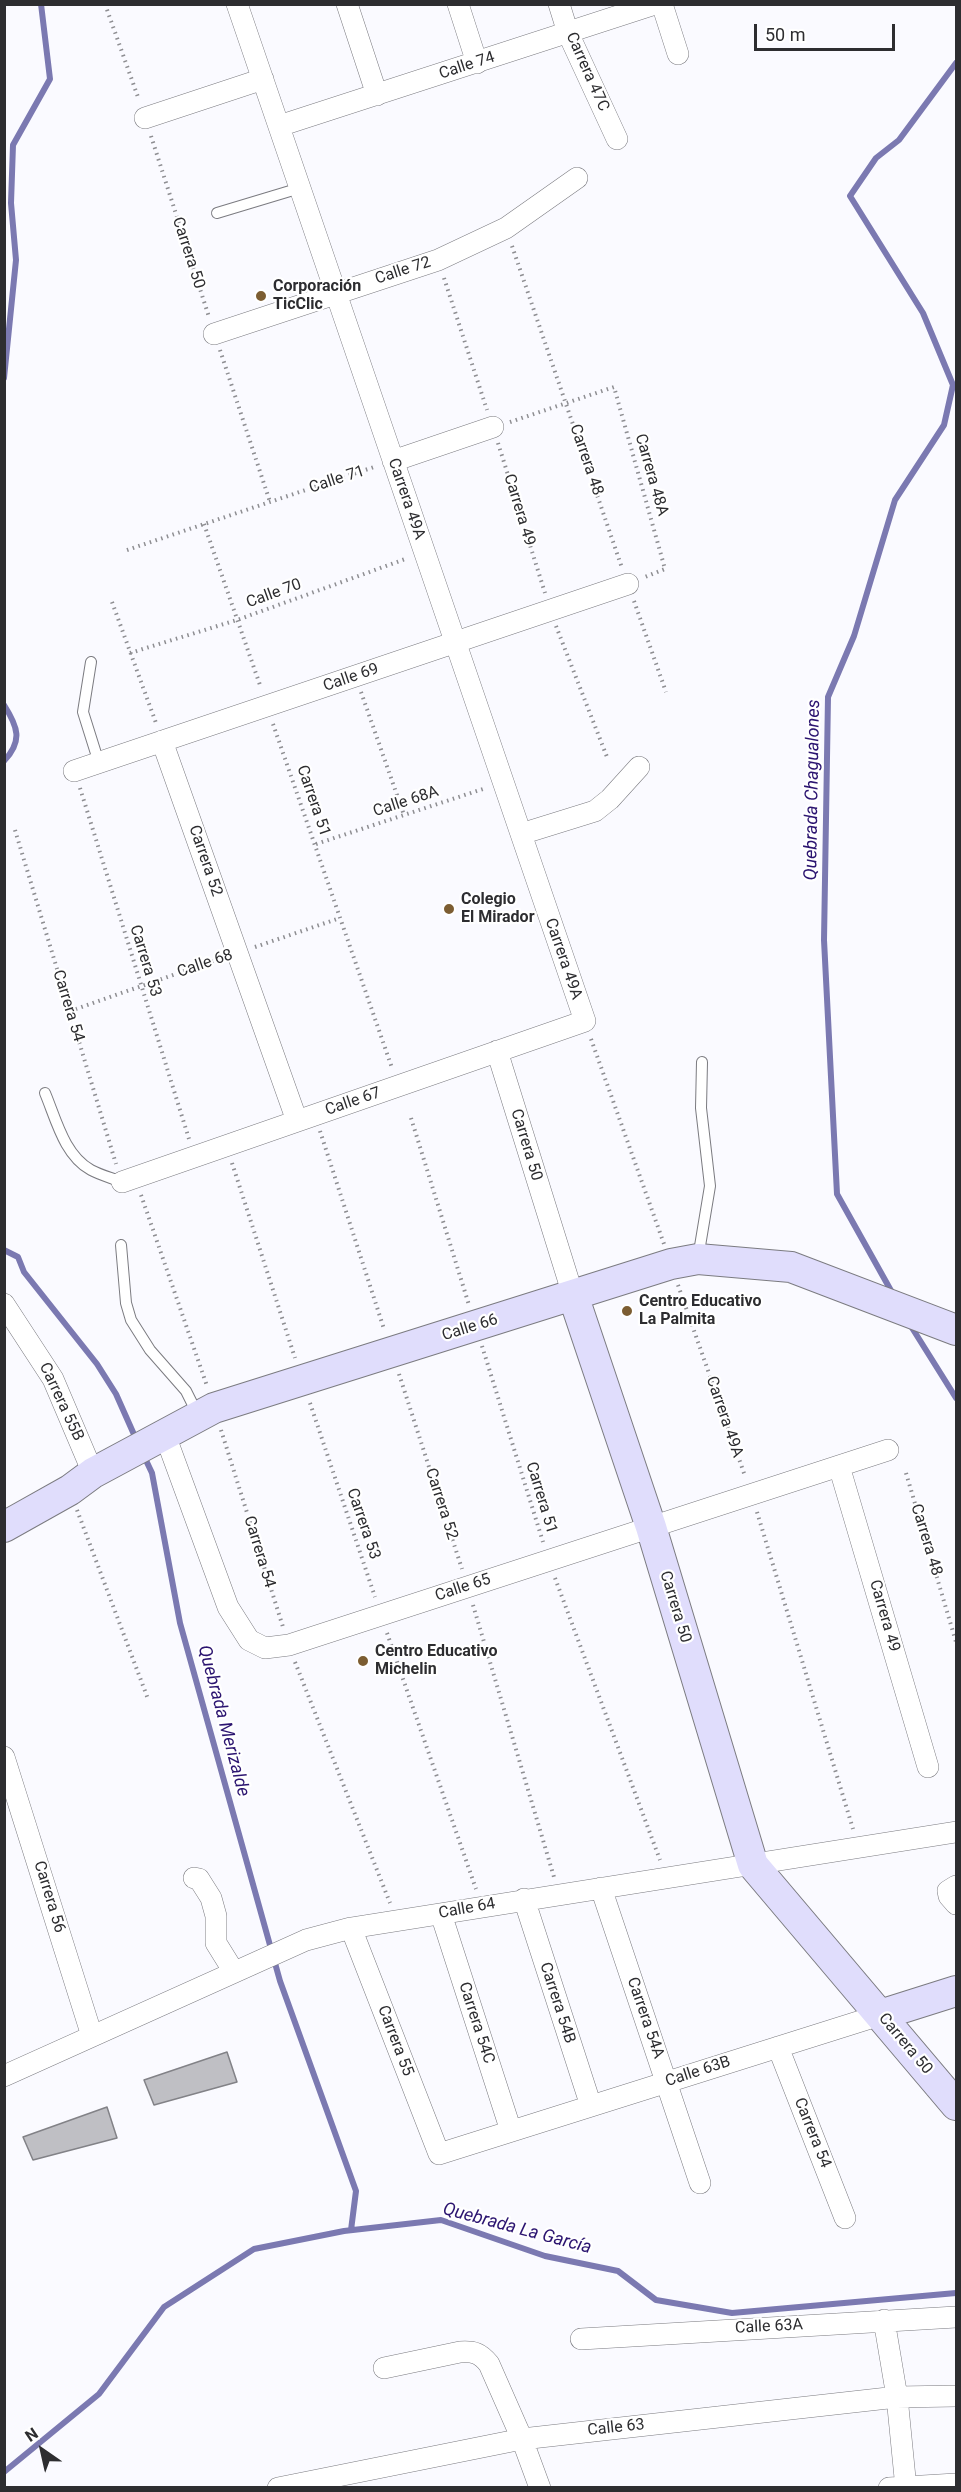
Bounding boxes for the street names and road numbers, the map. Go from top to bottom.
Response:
street label: Carrera 47C [561,30,613,114]
street label: Calle 74 [437,48,497,84]
street label: Carrera 50 [167,215,209,291]
street label: Calle 72 [373,253,433,289]
street label: Carrera 48 [565,422,607,498]
street label: Carrera 48A [630,432,672,518]
street label: Carrera 49A [383,456,429,542]
street label: Calle 71 [307,462,367,498]
street label: Carrera 49 [499,472,539,548]
street label: Calle 70 [244,575,304,613]
street label: Calle 69 [321,660,381,696]
street label: Carrera 51 [292,763,334,839]
street label: Calle 68A [371,782,441,822]
street label: Carrera 52 [184,823,226,899]
street label: Carrera 49A [540,916,586,1002]
street label: Carrera 53 [125,923,165,999]
street label: Calle 68 [175,946,235,982]
street label: Carrera 54 [48,968,88,1044]
street label: Calle 67 [323,1084,383,1120]
street label: Carrera 50 [506,1107,546,1183]
street label: Calle 66 [440,1310,500,1346]
street label: Carrera 55B [35,1360,87,1444]
street label: Carrera 49A [701,1374,747,1460]
street label: Carrera 51 [521,1460,561,1536]
street label: Carrera 52 [420,1466,462,1542]
street label: Carrera 53 [342,1486,384,1562]
street label: Carrera 48 [906,1502,946,1578]
street label: Carrera 54 [239,1514,279,1590]
street label: Carrera 50 [655,1569,695,1645]
street label: Calle 65 [433,1570,493,1606]
street label: Carrera 49 [865,1578,903,1654]
street label: Carrera 56 [29,1859,69,1935]
street label: Calle 64 [437,1895,497,1923]
street label: Carrera 54B [535,1960,579,2046]
street label: Carrera 54A [622,1975,668,2061]
street label: Carrera 54C [454,1980,498,2066]
street label: Carrera 55 [373,2003,417,2079]
street label: Carrera 50 [874,2009,936,2079]
street label: Calle 63B [663,2052,733,2092]
street label: Carrera 54 [789,2095,835,2171]
street label: Calle 63A [735,2316,803,2338]
street label: Calle 63 [586,2415,646,2441]

